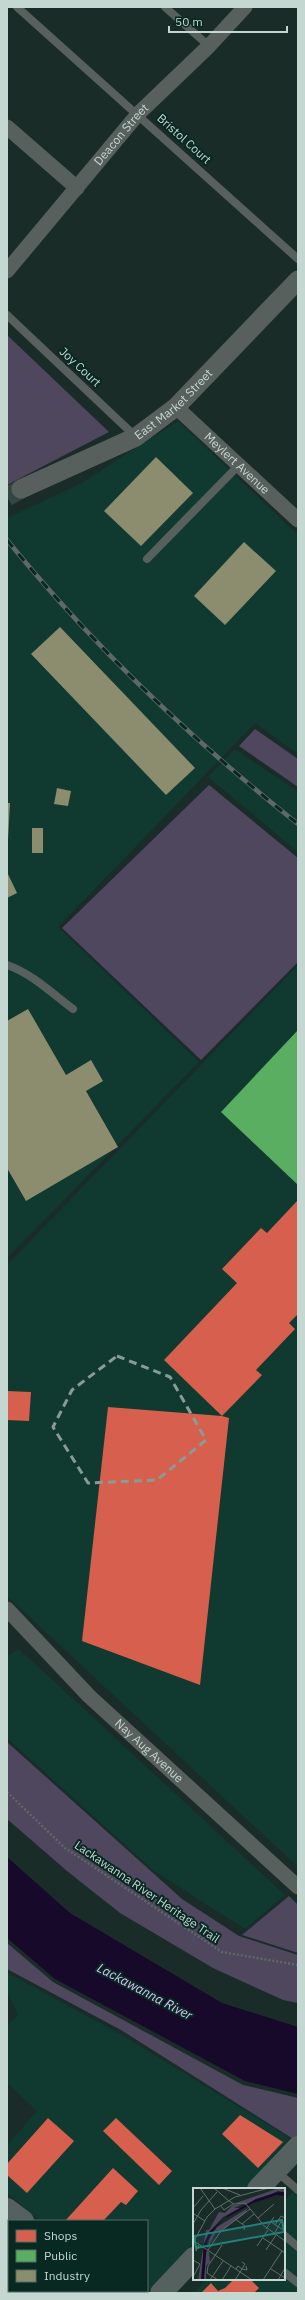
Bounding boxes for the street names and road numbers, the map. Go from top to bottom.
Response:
street label: Deacon Street [90,100,151,168]
street label: Bristol Court [154,110,214,167]
street label: Joy Court [56,344,104,390]
street label: East Market Street [131,366,215,443]
street label: Meylert Avenue [201,429,273,497]
street label: Nay Aug Avenue [112,1716,187,1786]
street label: Lackawanna River Heritage Trail [72,1837,223,1946]

